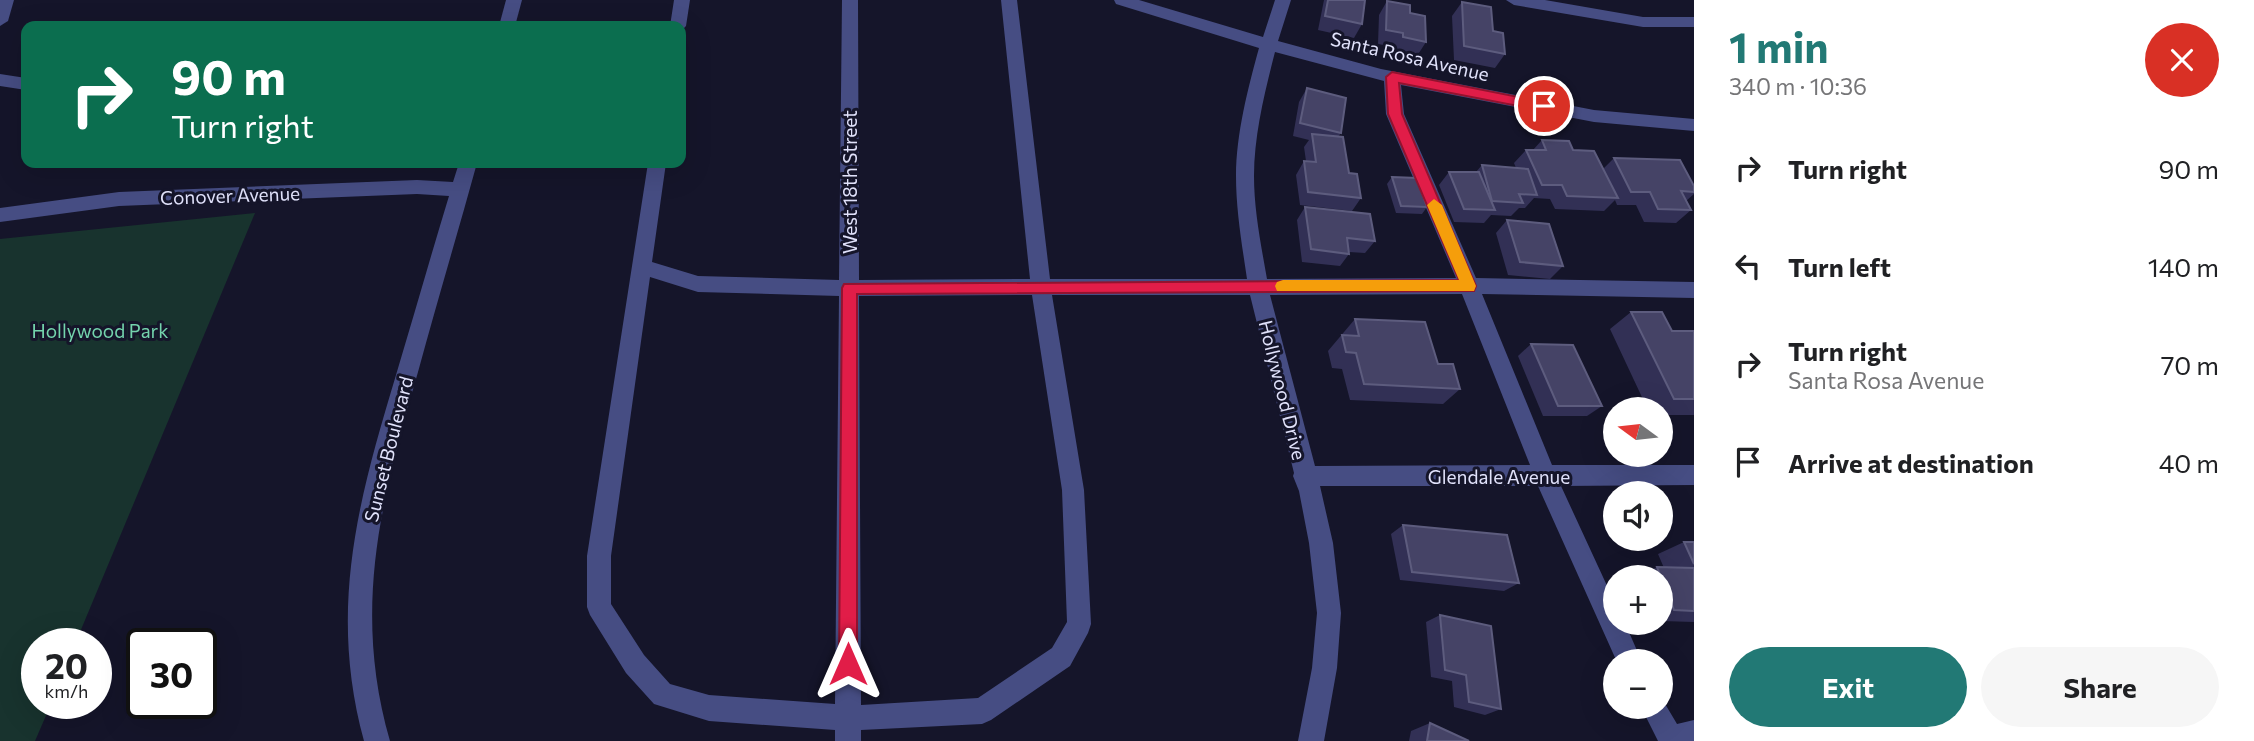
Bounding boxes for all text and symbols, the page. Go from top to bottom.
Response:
text: 1 min [1729,20,1829,72]
button: close [2145,23,2219,97]
street label: Santa Rosa Avenue [1328,27,1492,85]
text: 90 m [171,45,286,105]
icon: right [56,49,147,140]
text: 340 m · 10:36 [1729,72,1867,100]
pin [1514,76,1574,136]
icon: arrive [1525,87,1563,125]
text: Turn right [171,105,314,145]
street label: West 18th Street [838,110,861,254]
icon: right [1729,149,1767,187]
text: Turn right [1788,153,1907,184]
text: 90 m [2159,153,2219,184]
street label: Conover Avenue [160,181,300,209]
icon: left [1729,247,1767,285]
text: Turn left [1788,251,1891,282]
text: 140 m [2148,251,2219,282]
street label: Hollywood Drive [1255,318,1311,462]
park label: Hollywood Park [31,319,169,342]
text: Turn right [1788,335,1907,366]
icon: right [1729,345,1767,383]
text: 70 m [2161,349,2219,380]
text: Santa Rosa Avenue [1788,366,1984,394]
street label: Sunset Boulevard [359,374,417,524]
north arrow [1603,397,1673,467]
map controls [1603,397,1673,719]
icon: arrive [1729,443,1767,481]
text: Arrive at destination [1788,447,2034,478]
text: 40 m [2159,447,2219,478]
street label: Glendale Avenue [1428,465,1570,488]
button: sound [1603,481,1673,551]
button: + [1603,565,1673,635]
position arrow [811,627,885,701]
speed limit sign: 30 [126,628,217,719]
text: 20 [45,643,88,686]
button: Exit [1729,647,1967,727]
button: Share [1981,647,2219,727]
button: − [1603,649,1673,719]
text: km/h [45,680,88,702]

